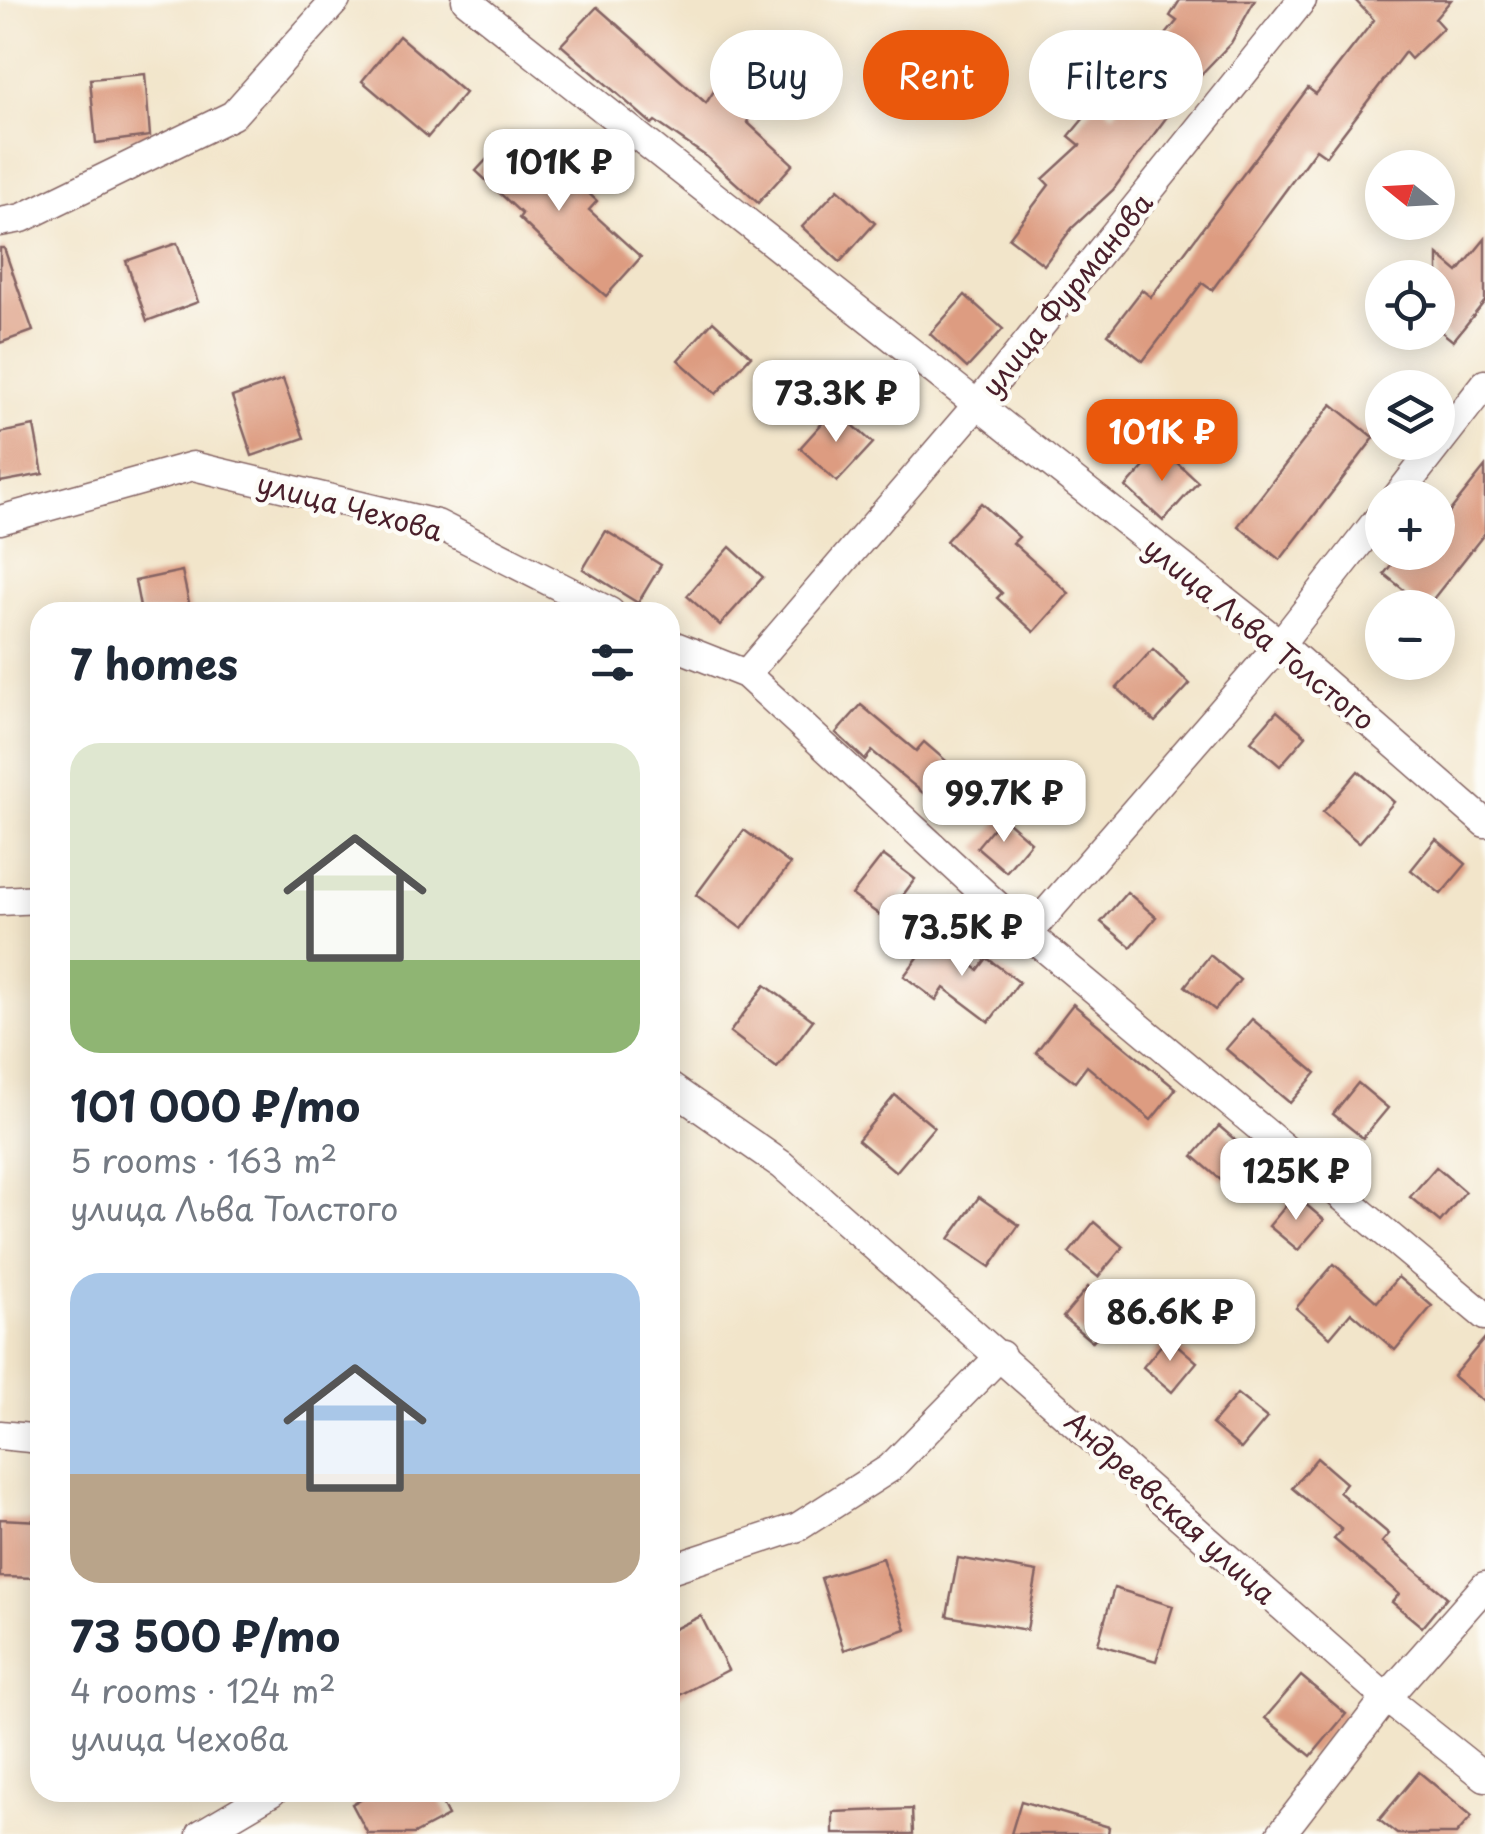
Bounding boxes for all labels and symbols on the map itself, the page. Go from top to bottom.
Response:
pin: 101K ₽ [478,129,640,214]
north arrow [1365,150,1455,240]
street label: улица Фурманова [970,182,1163,406]
pin: 73.3K ₽ [744,360,928,445]
pin: 101K ₽ [1081,399,1243,484]
street label: улица Чехова [252,461,448,552]
street label: улица Льва Толстого [1135,526,1385,740]
pin: 99.7K ₽ [912,760,1096,845]
pin: 73.5K ₽ [870,894,1054,979]
pin: 125K ₽ [1215,1138,1377,1223]
pin: 86.6K ₽ [1078,1279,1262,1364]
street label: Андреевская улица [1056,1400,1287,1614]

